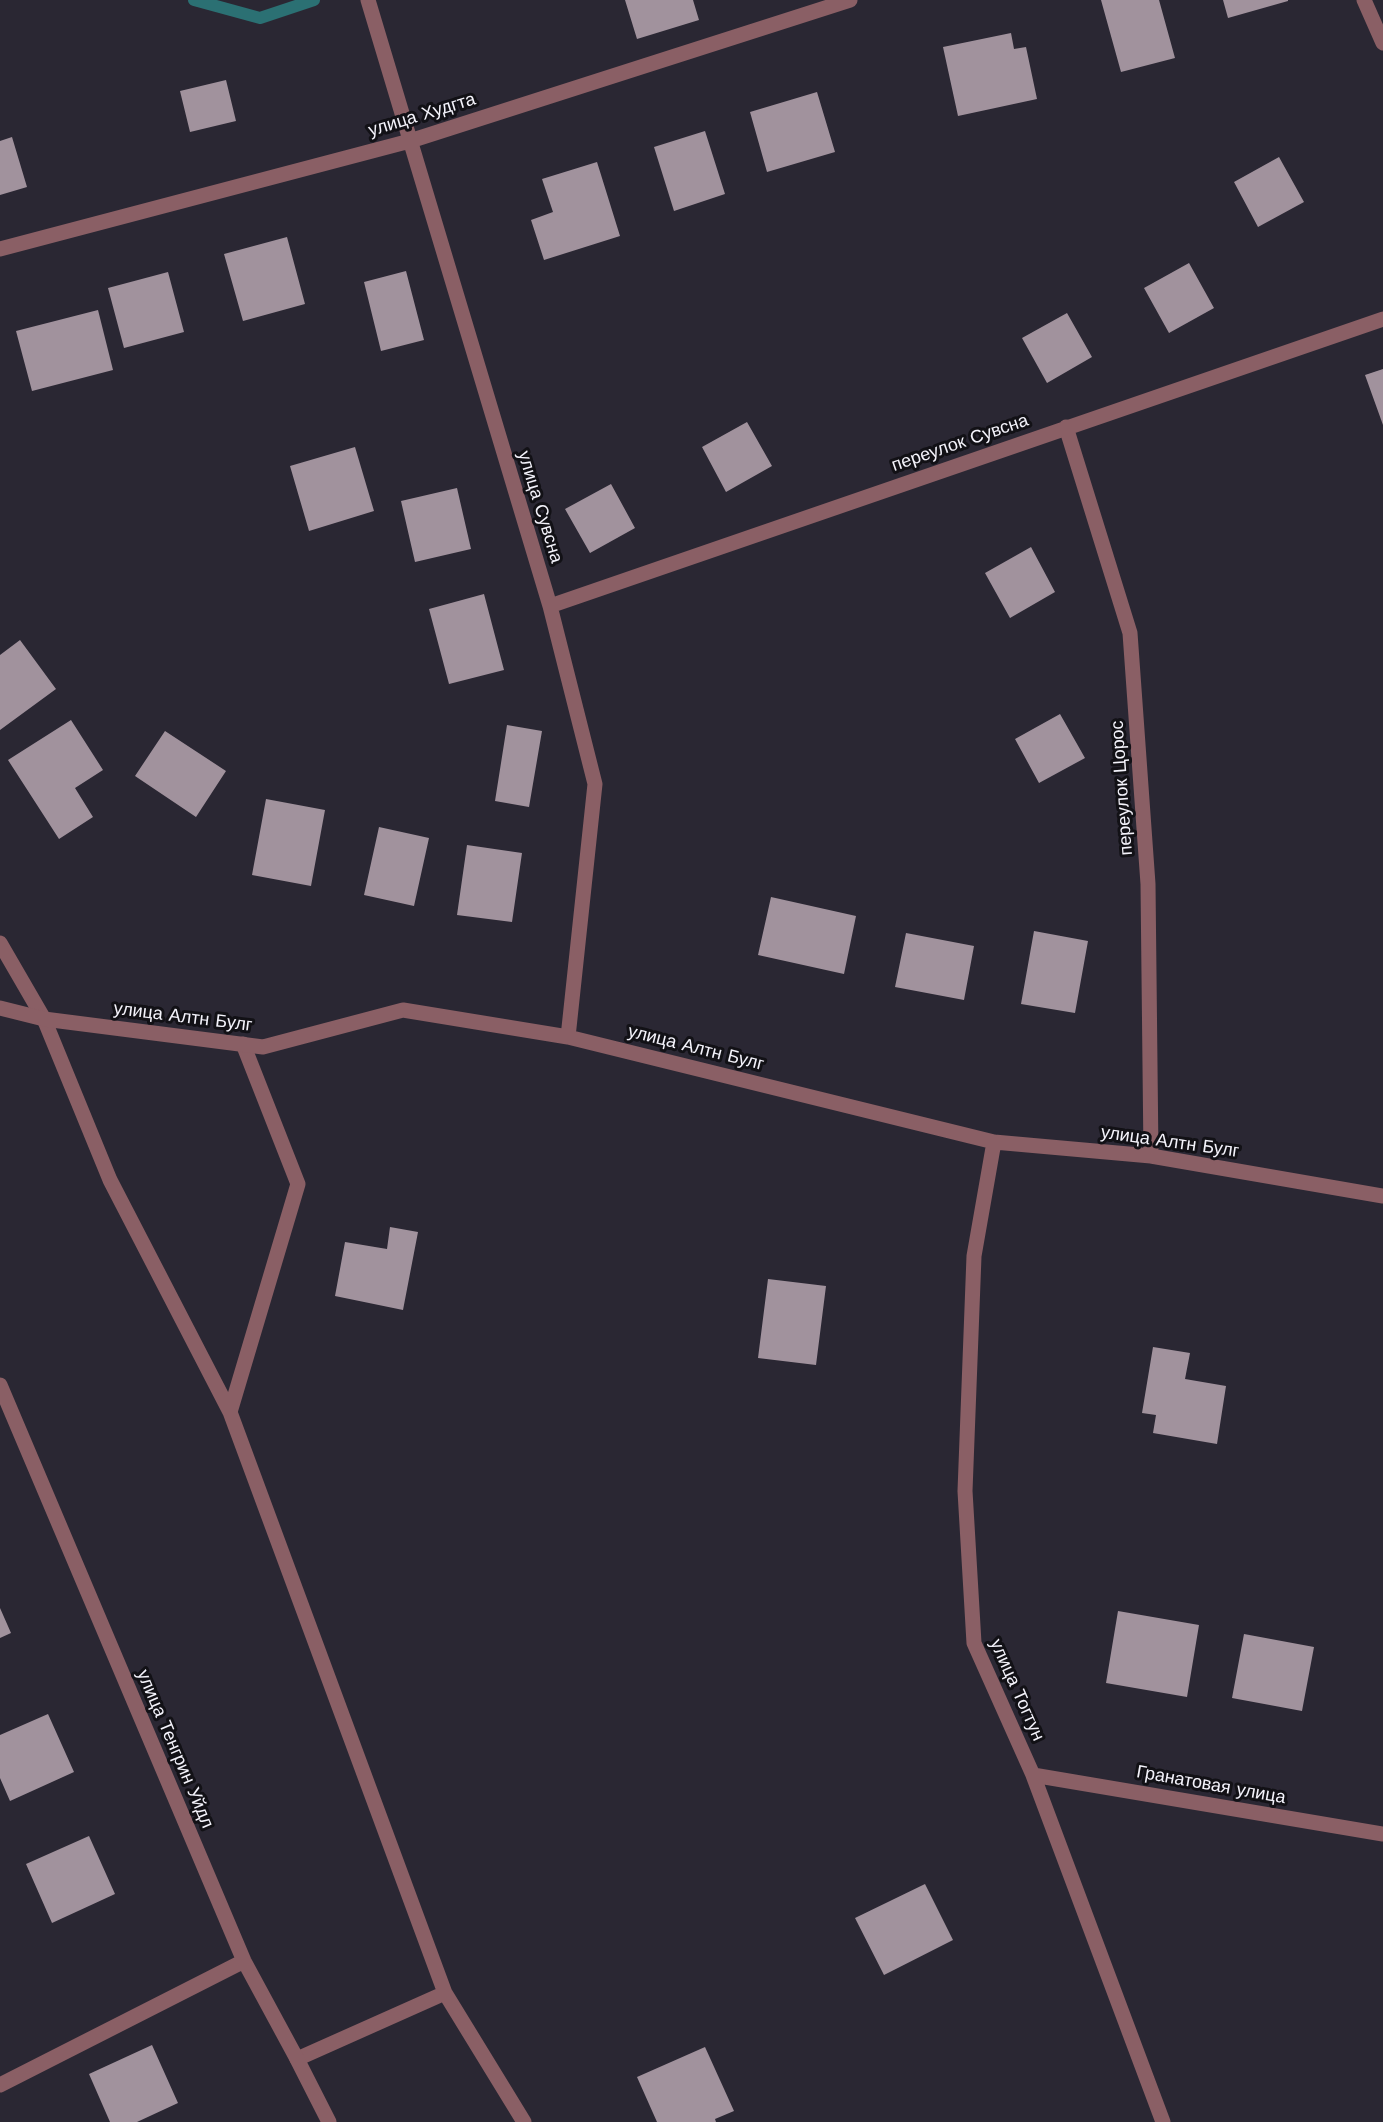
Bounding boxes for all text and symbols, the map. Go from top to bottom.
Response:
street label: улица Худгта [366,88,478,142]
street label: переулок Сувсна [889,409,1031,477]
street label: улица Сувсна [513,448,567,566]
street label: переулок Цорос [1107,720,1137,856]
street label: улица Алтн Булг [112,998,254,1036]
street label: улица Алтн Булг [626,1021,766,1075]
street label: улица Алтн Булг [1099,1122,1241,1162]
street label: улица Тогтун [985,1636,1049,1744]
street label: улица Тенгрин Уйдл [132,1666,218,1832]
street label: Гранатовая улица [1135,1761,1287,1809]

